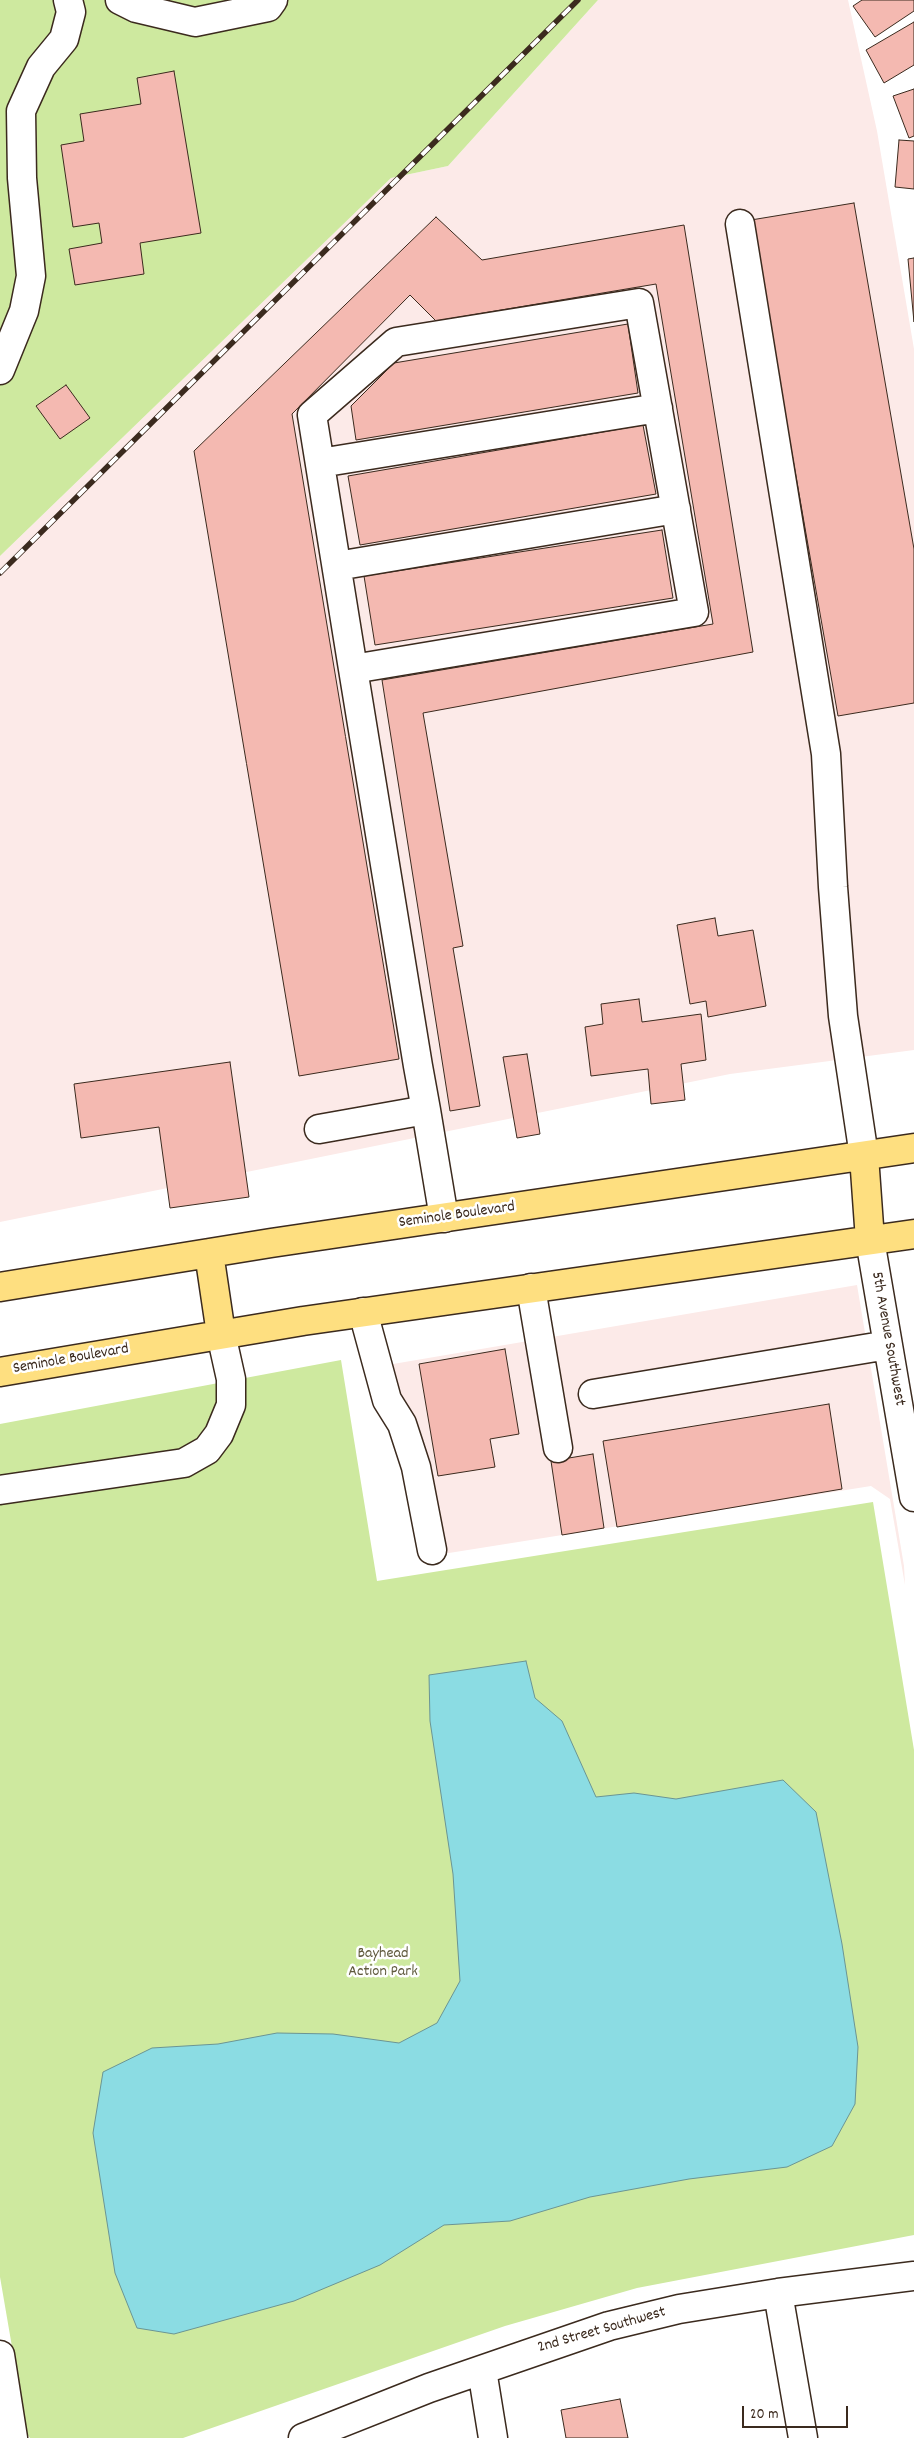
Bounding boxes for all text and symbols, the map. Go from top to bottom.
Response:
street label: Seminole Boulevard [398,1198,516,1234]
street label: 5th Avenue Southwest [866,1270,908,1408]
street label: Seminole Boulevard [12,1340,130,1380]
park label: Bayhead Action Park [348,1945,418,1983]
street label: 2nd Street Southwest [536,2304,668,2358]
scale bar [744,2396,850,2428]
text: 20 m [750,2404,778,2426]

